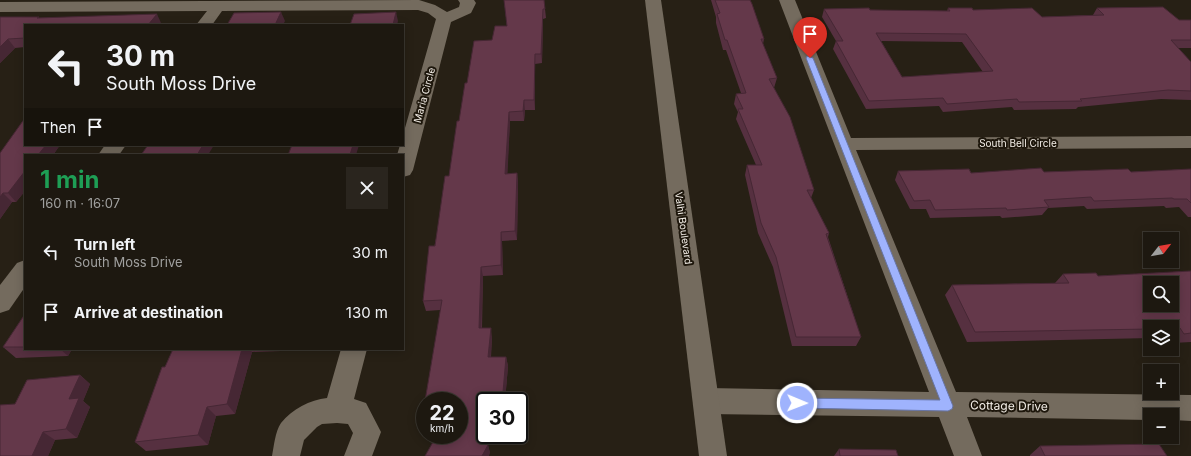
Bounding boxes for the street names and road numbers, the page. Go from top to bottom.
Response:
street label: Maria Circle [411,66,437,124]
street label: South Bell Circle [979,137,1057,149]
street label: Valhi Boulevard [673,191,695,265]
street label: Cottage Drive [970,397,1048,414]

